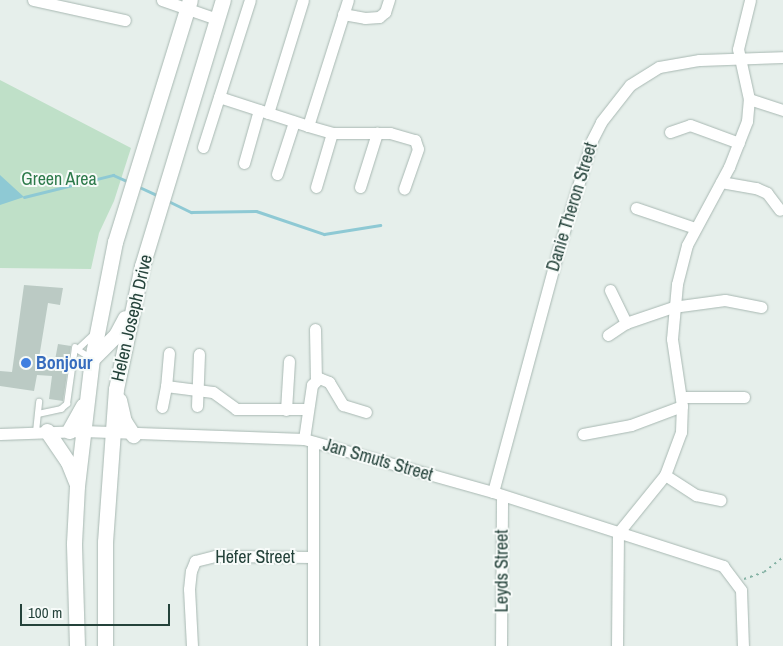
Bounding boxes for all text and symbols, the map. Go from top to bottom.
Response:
street label: Danie Theron Street [542,140,602,274]
park label: Green Area [21,168,97,190]
street label: Helen Joseph Drive [107,252,157,384]
place label: Bonjour [36,352,93,374]
marker: Bonjour [20,357,32,369]
street label: Jan Smuts Street [321,434,435,486]
street label: Leyds Street [491,530,513,612]
street label: Hefer Street [215,546,295,568]
scale bar [22,594,172,626]
text: 100 m [28,602,62,623]

